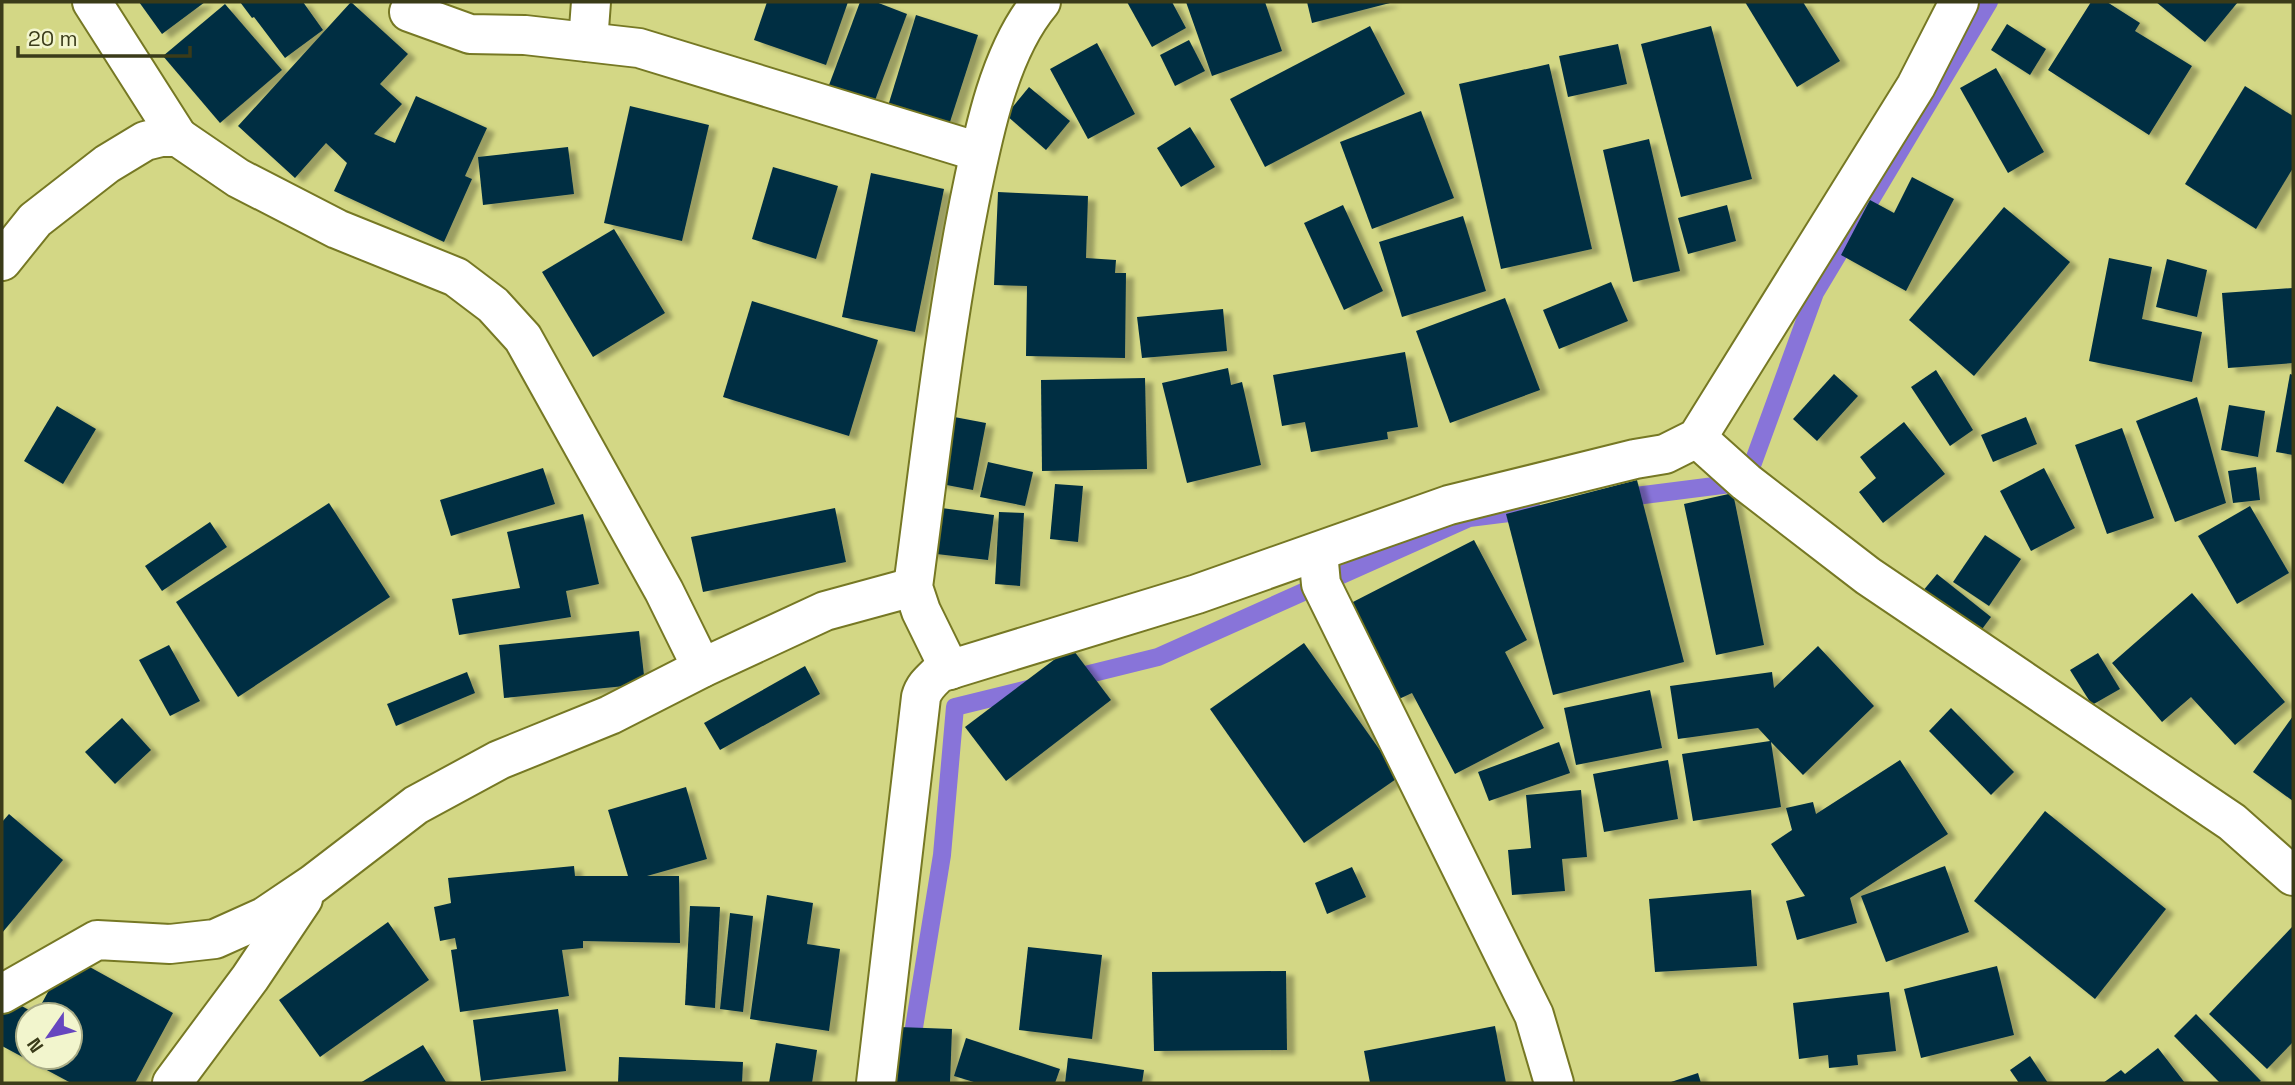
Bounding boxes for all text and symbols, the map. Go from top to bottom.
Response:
scale bar [18,14,189,58]
text: 20 m [28,25,78,52]
north arrow [14,1001,84,1071]
text: N [21,1033,49,1057]

